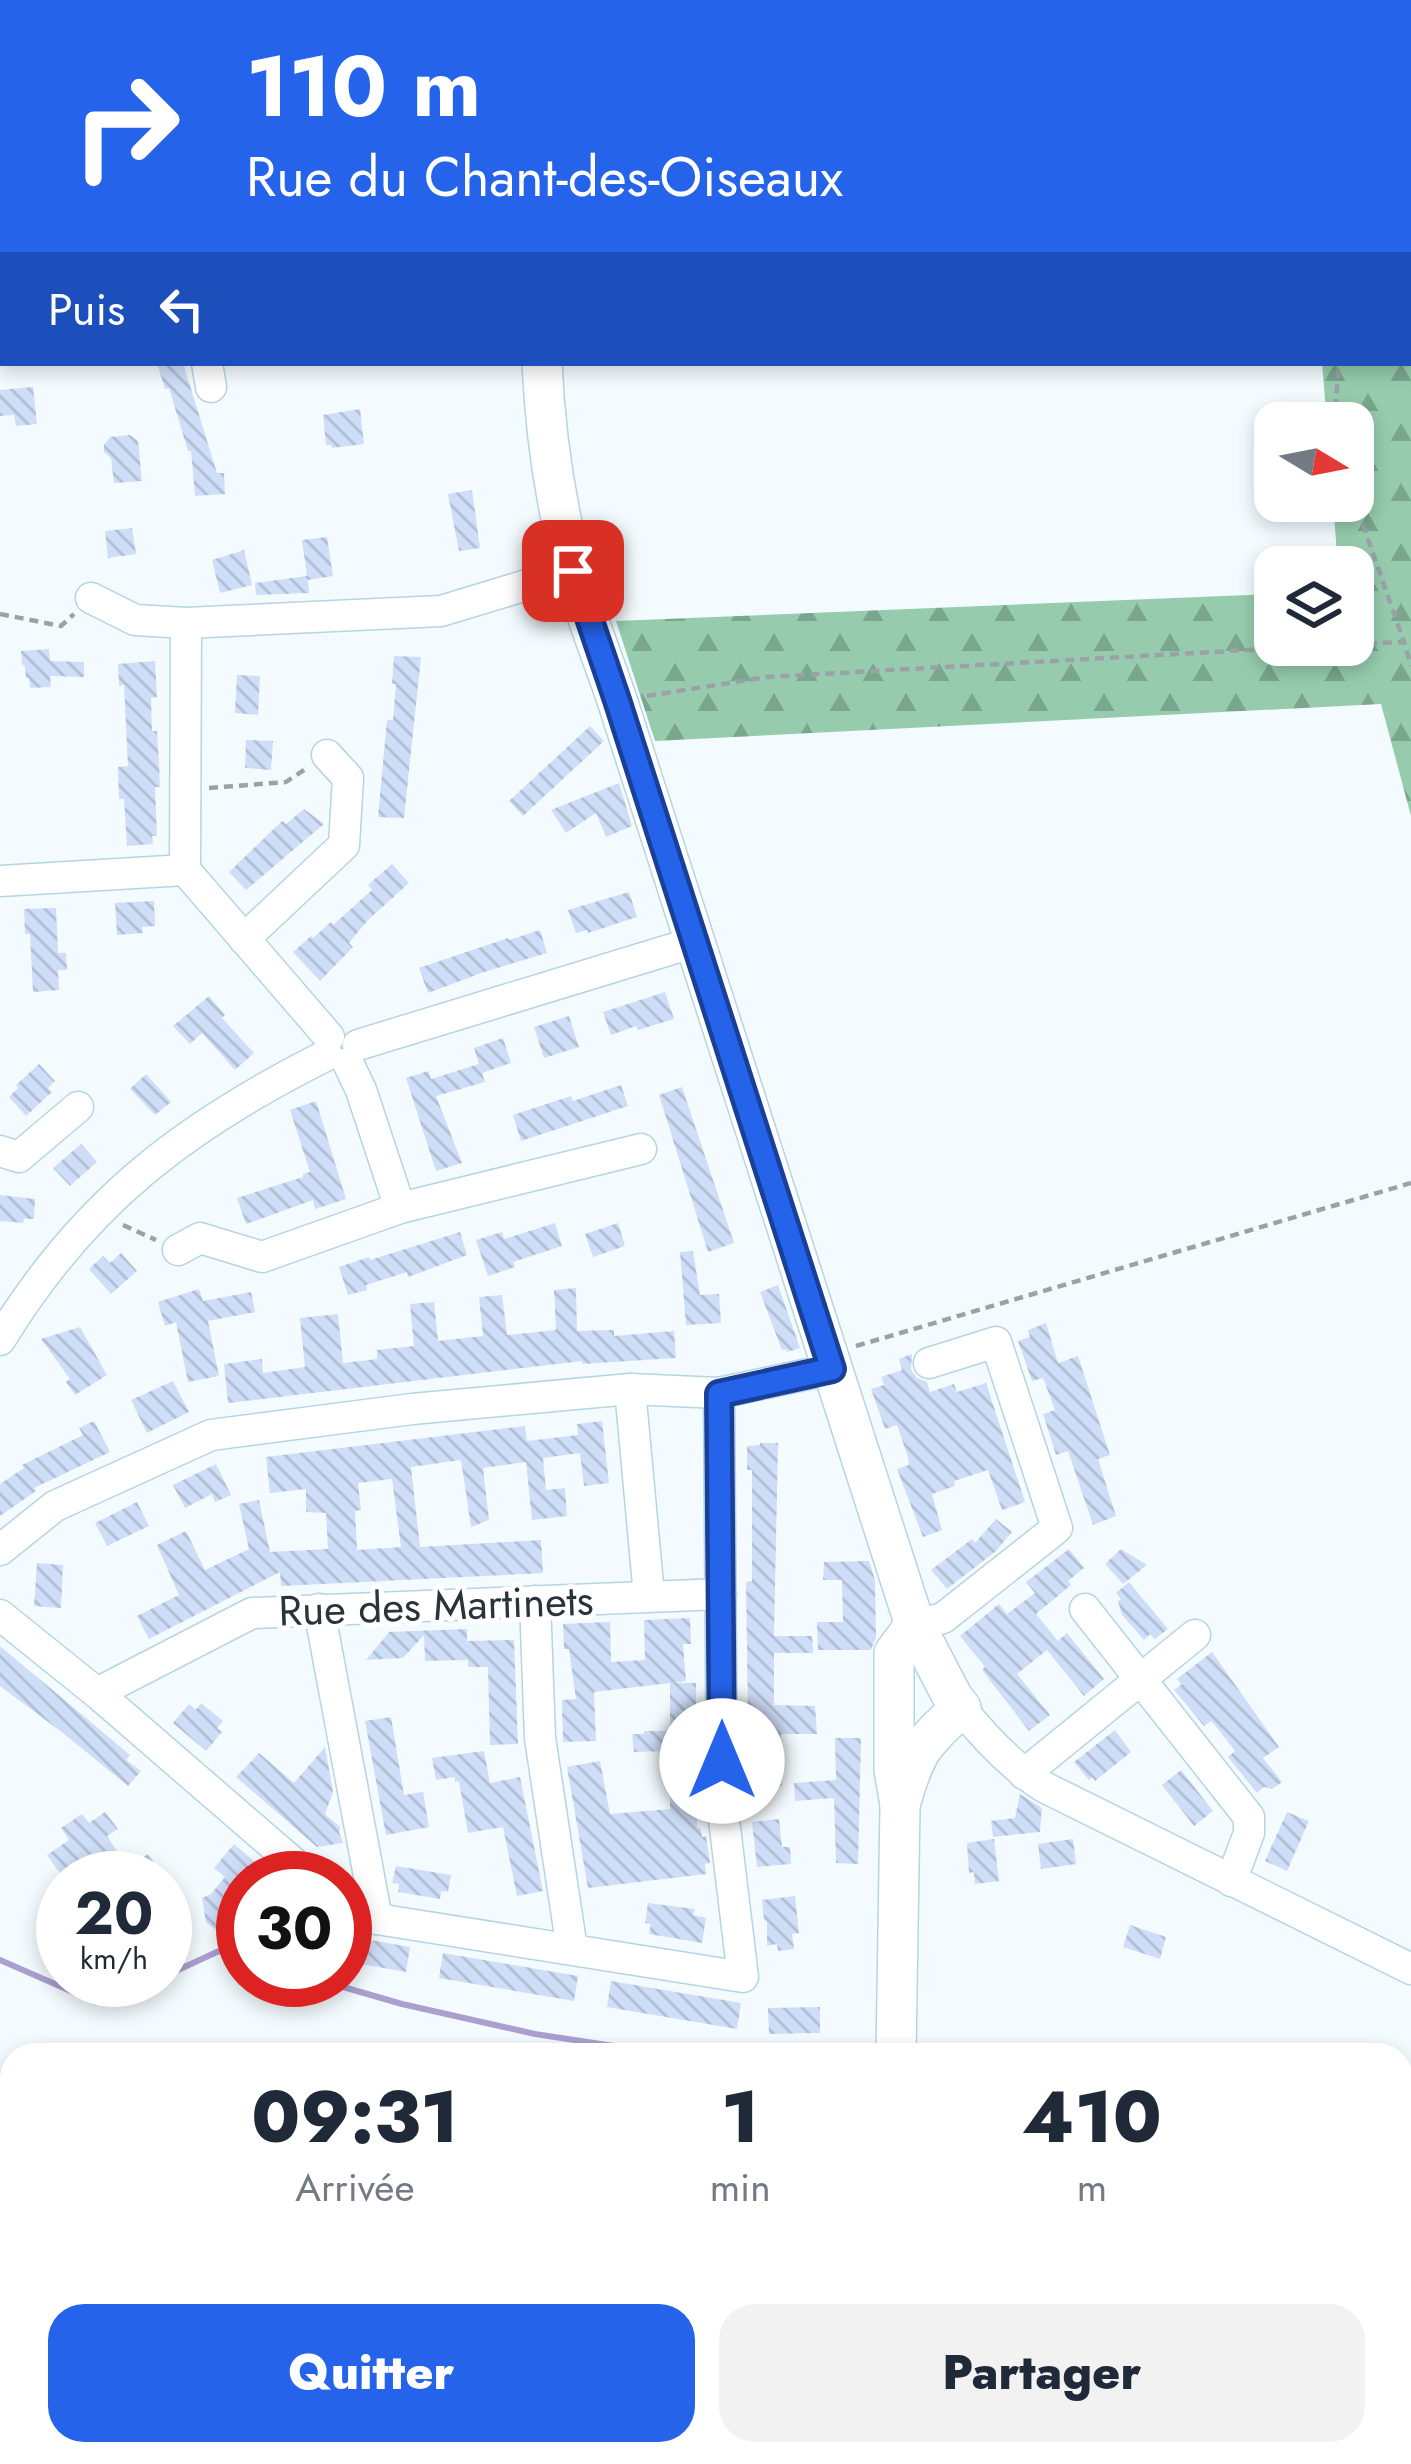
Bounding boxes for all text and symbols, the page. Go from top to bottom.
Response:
text: 110 m [246,26,481,148]
icon: right [48,48,204,204]
text: Rue du Chant-des-Oiseaux [246,138,843,216]
icon: left [149,276,215,342]
text: Puis [48,277,125,342]
north arrow [1254,402,1374,522]
map controls [1254,402,1374,666]
pin [522,520,624,622]
icon: arrive [540,538,606,604]
button: layers [1254,546,1374,666]
street label: Rue des Martinets [277,1570,595,1641]
position arrow [659,1698,785,1824]
speed limit sign: 30 [216,1851,372,2007]
text: 20 [74,1870,154,1957]
text: km/h [80,1937,148,1980]
text: 09:31 [251,2065,458,2169]
text: 1 [721,2065,759,2169]
text: 410 [1022,2065,1162,2169]
text: Arrivée [295,2159,415,2216]
text: min [710,2159,771,2216]
text: m [1077,2159,1107,2216]
button: Quitter [48,2304,695,2442]
button: Partager [719,2304,1365,2442]

